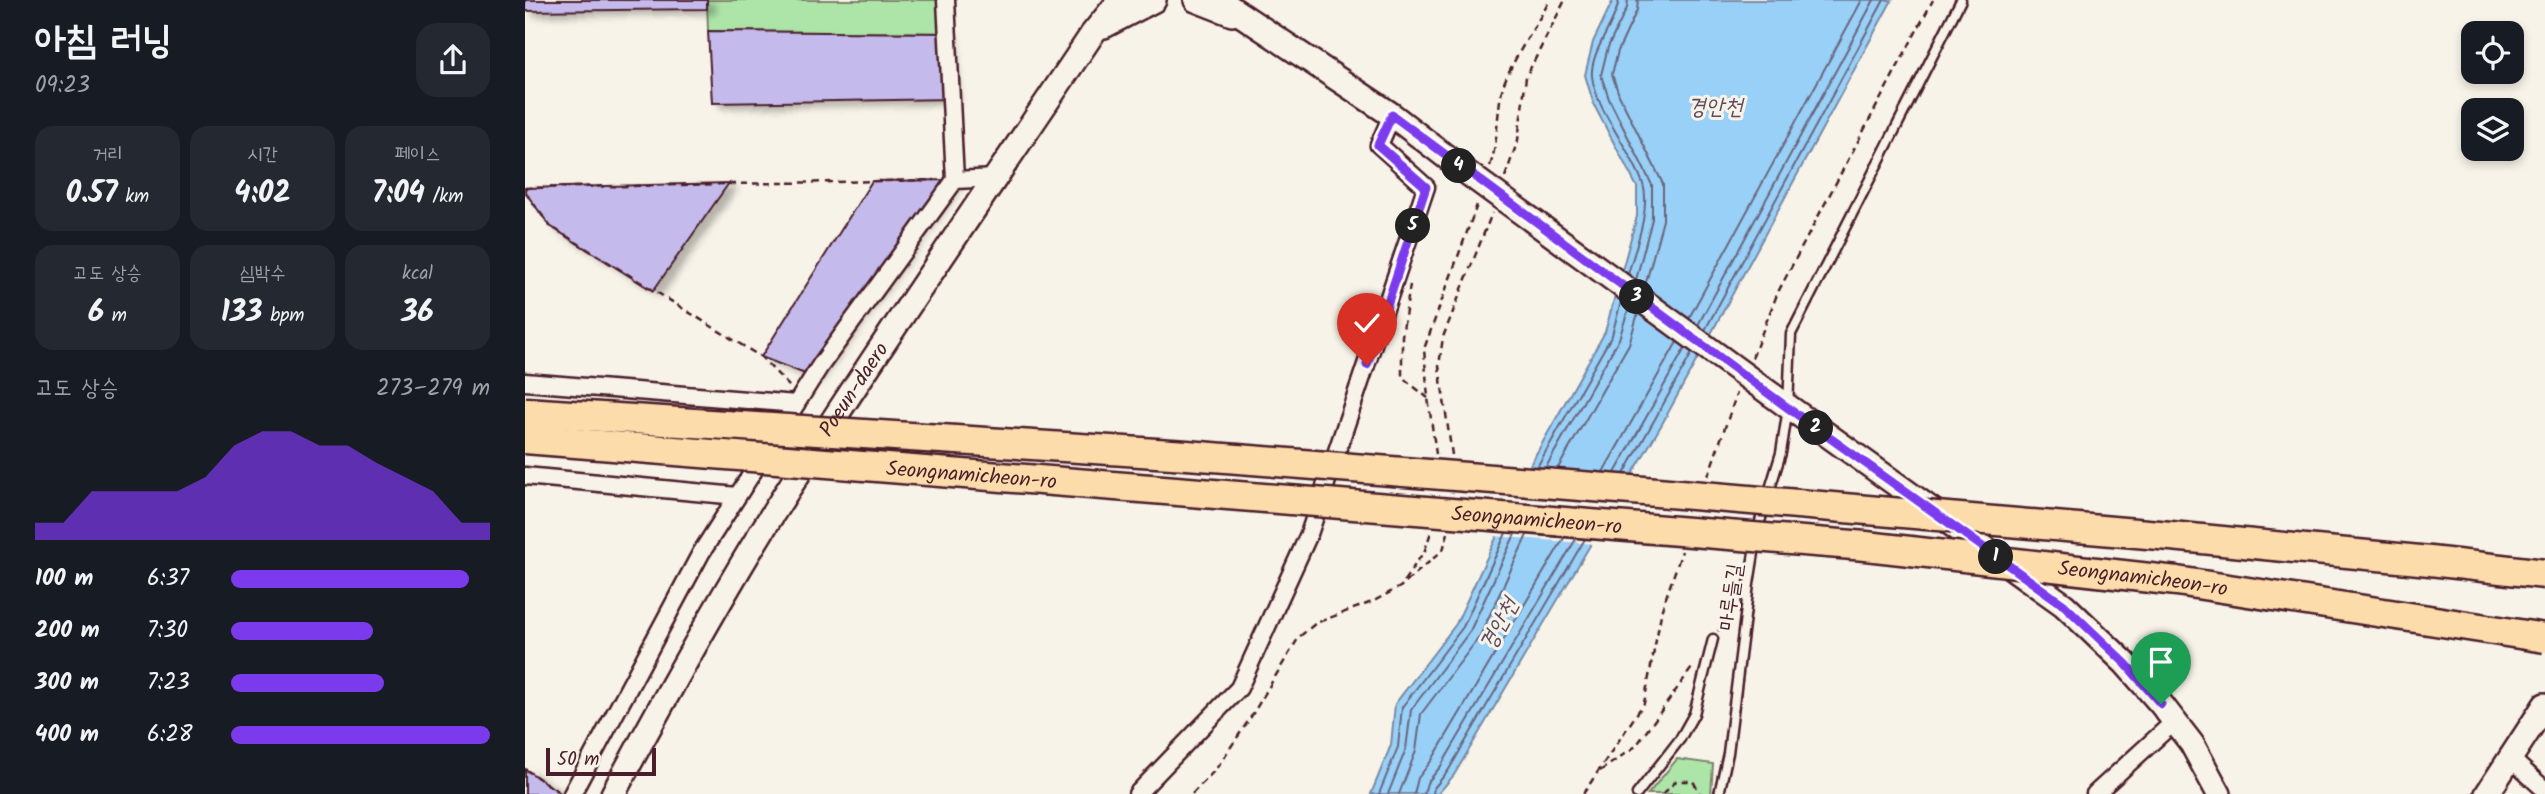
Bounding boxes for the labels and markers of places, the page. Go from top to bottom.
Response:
pin: 4 [1441,148,1476,184]
pin: 5 [1395,208,1431,244]
pin: 3 [1619,280,1655,314]
pin [1337,293,1397,365]
pin: 2 [1799,410,1833,446]
pin: 1 [1979,540,2013,574]
pin [2131,632,2191,704]

